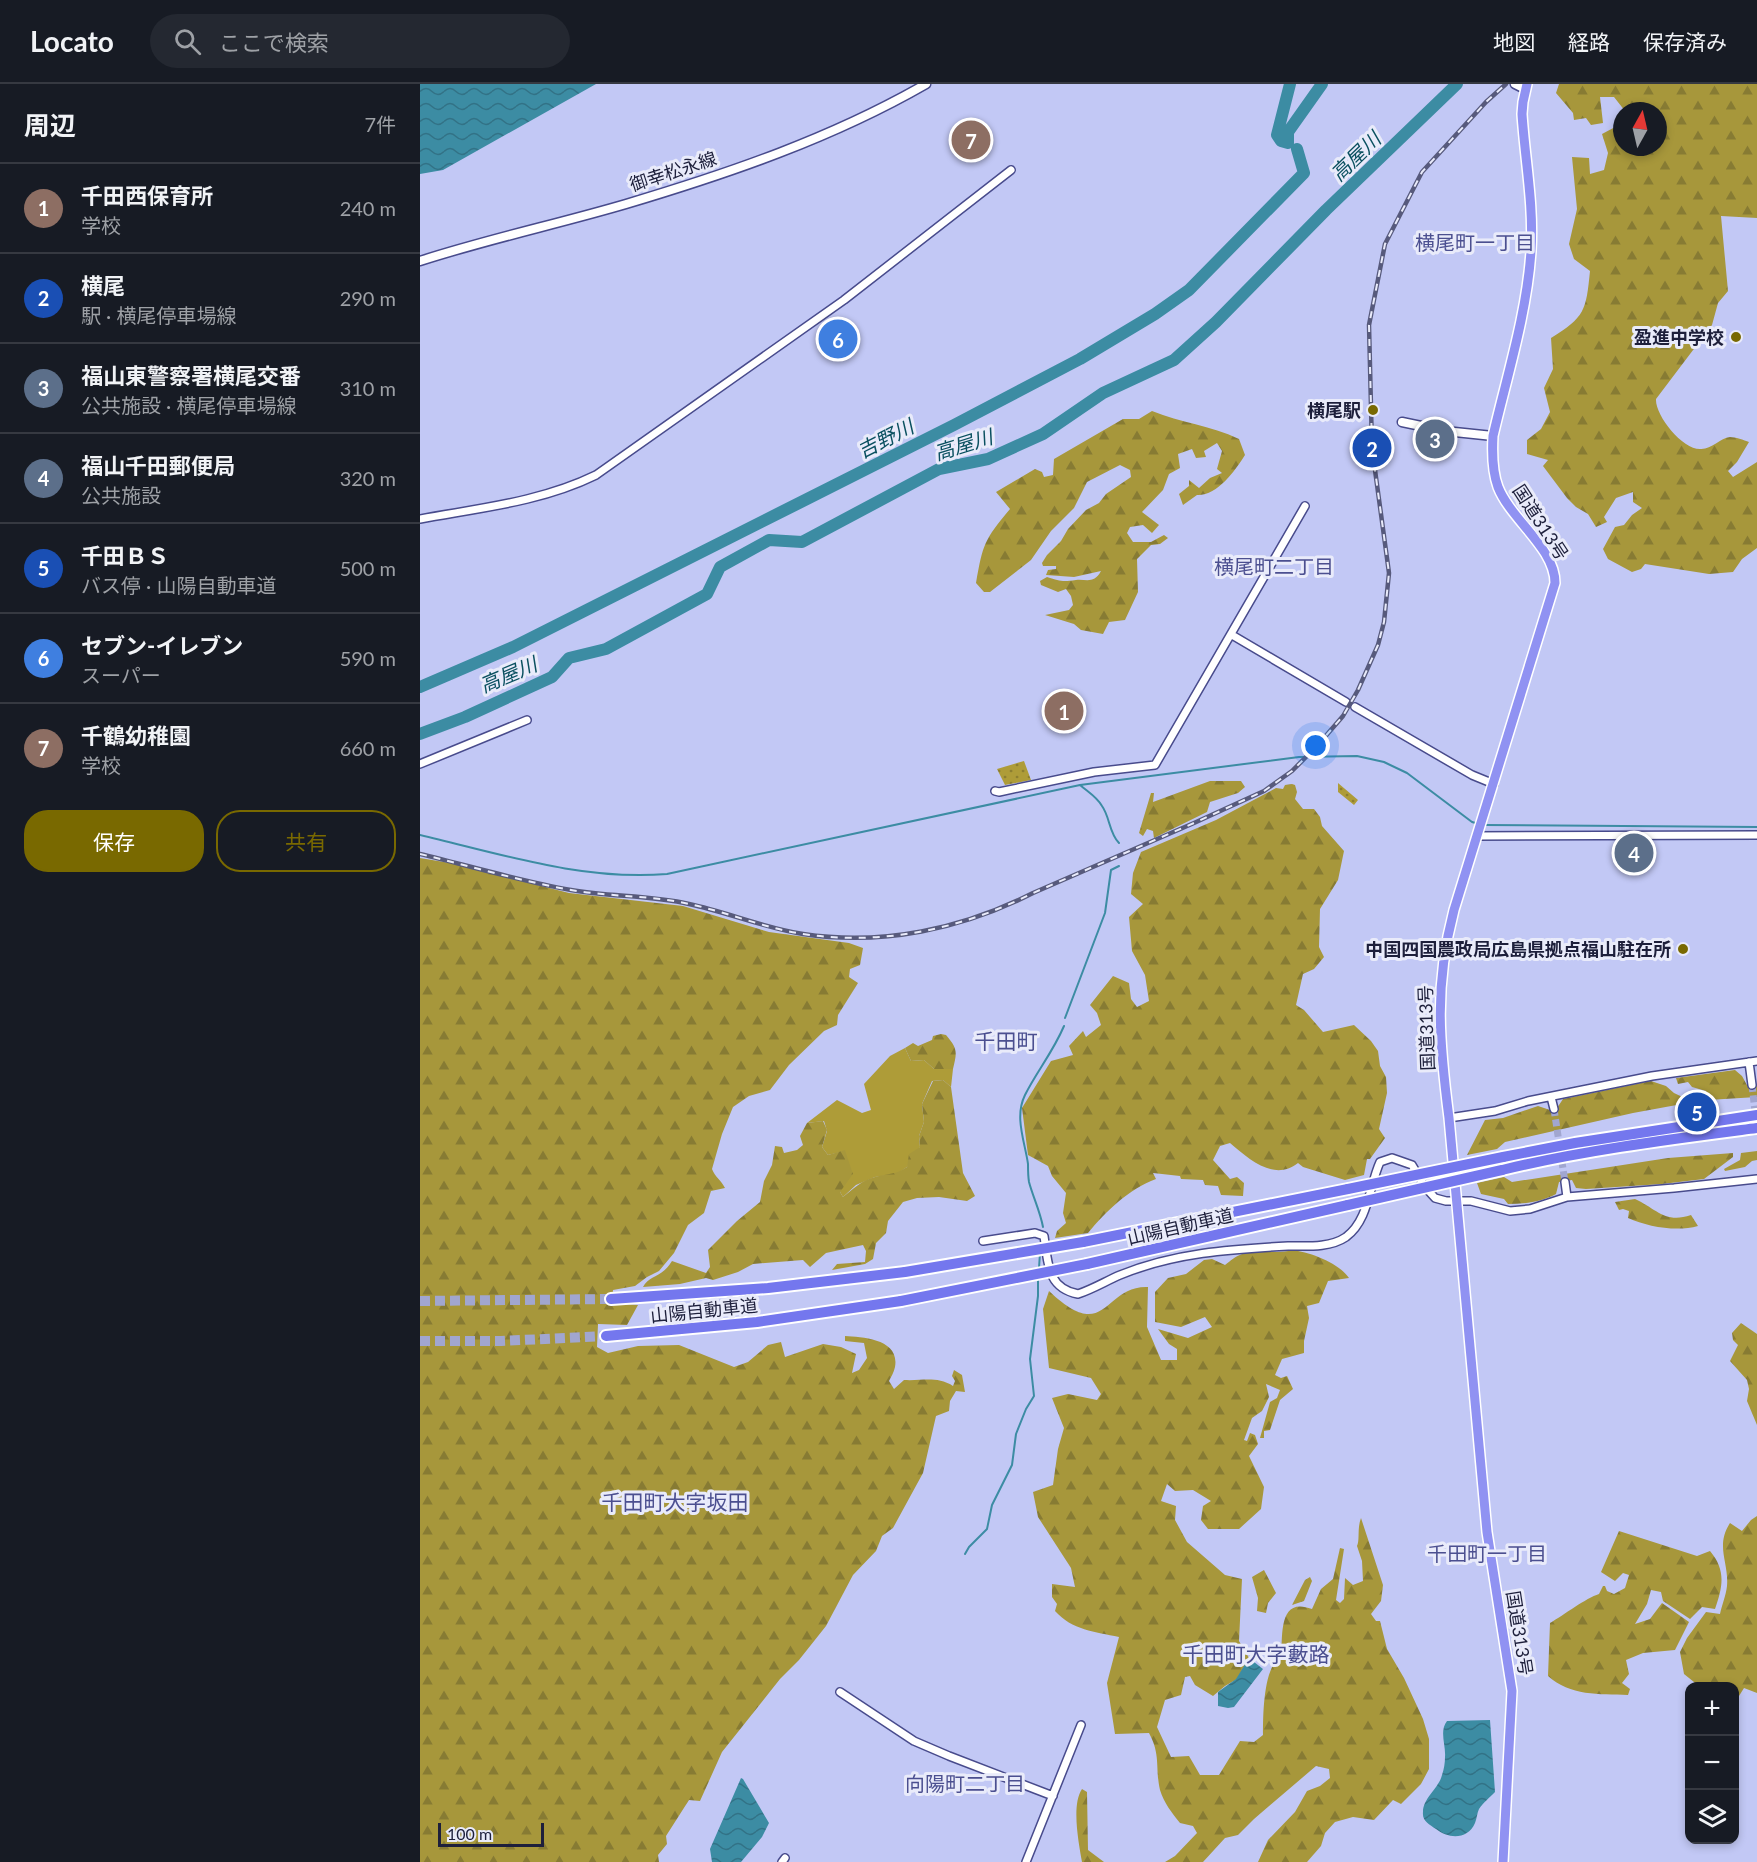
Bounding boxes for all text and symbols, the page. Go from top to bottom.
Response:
search box [150,14,570,68]
text: Locato [30,24,114,58]
icon: search [171,25,204,58]
text: ここで検索 [219,29,329,56]
text: 地図 [1493,29,1535,54]
text: 経路 [1568,29,1610,54]
text: 保存済み [1643,29,1727,54]
north arrow [1613,102,1667,156]
text: 周辺 [24,109,76,141]
text: 7件 [364,112,396,136]
pin: 7 [952,118,990,162]
water label: 高屋川 [1325,125,1386,185]
street label: 御幸松永線 [627,147,719,195]
text: 千田西保育所 [81,182,213,209]
text: 1 [38,196,49,220]
text: 240 m [340,196,396,220]
text: 学校 [81,213,121,237]
district label: 横尾町一丁目 [1415,230,1535,254]
text: 横尾 [81,272,125,299]
text: 2 [38,286,49,310]
text: 290 m [340,286,396,310]
text: 駅 · 横尾停車場線 [81,303,236,327]
pin: 6 [818,316,858,362]
place label: 盈進中学校 [1634,326,1724,348]
marker: 盈進中学校 [1729,330,1743,344]
text: 福山東警察署横尾交番 [81,362,301,389]
text: 3 [38,376,49,400]
text: 310 m [340,376,396,400]
text: 公共施設 · 横尾停車場線 [81,393,296,417]
place label: 横尾駅 [1307,399,1361,421]
marker: 横尾駅 [1366,403,1380,417]
water label: 吉野川 [853,413,919,462]
pin: 3 [1416,416,1454,462]
water label: 高屋川 [931,423,997,464]
pin: 2 [1352,426,1392,470]
text: 福山千田郵便局 [81,452,235,479]
text: 4 [38,466,49,490]
text: 320 m [340,466,396,490]
street label: 国道313号 [1509,480,1573,564]
text: 公共施設 [81,483,161,507]
text: 千田ＢＳ [81,542,169,569]
district label: 横尾町二丁目 [1214,554,1334,578]
text: 5 [38,556,49,580]
text: 500 m [340,556,396,580]
text: バス停 · 山陽自動車道 [81,573,276,597]
text: セブン-イレブン [81,632,243,659]
text: 6 [38,646,49,670]
text: 590 m [340,646,396,670]
water label: 高屋川 [476,650,542,697]
text: スーパー [81,663,161,687]
pin: 1 [1044,688,1084,734]
text: 千鶴幼稚園 [81,722,191,749]
your location [1301,731,1330,760]
text: 7 [38,736,49,760]
text: 660 m [340,736,396,760]
text: 学校 [81,753,121,777]
button: 保存 [24,810,204,872]
button: 共有 [216,810,396,872]
pin: 4 [1614,830,1654,876]
place label: 中国四国農政局広島県拠点福山駐在所 [1365,938,1671,960]
marker: 中国四国農政局広島県拠点福山駐在所 [1676,942,1690,956]
street label: 国道313号 [1414,985,1438,1071]
district label: 千田町 [975,1028,1038,1053]
pin: 5 [1678,1090,1716,1134]
street label: 山陽自動車道 [1125,1203,1235,1249]
street label: 山陽自動車道 [649,1293,759,1327]
district label: 千田町大字坂田 [602,1489,749,1514]
district label: 千田町一丁目 [1427,1541,1547,1565]
street label: 国道313号 [1502,1589,1538,1677]
district label: 千田町大字藪路 [1183,1641,1330,1666]
map controls [1685,1682,1739,1844]
button: + [1685,1682,1739,1736]
button: − [1685,1736,1739,1790]
district label: 向陽町二丁目 [905,1771,1025,1795]
button: layers [1685,1790,1739,1844]
scale bar [438,1820,544,1848]
text: 100 m [447,1824,492,1843]

